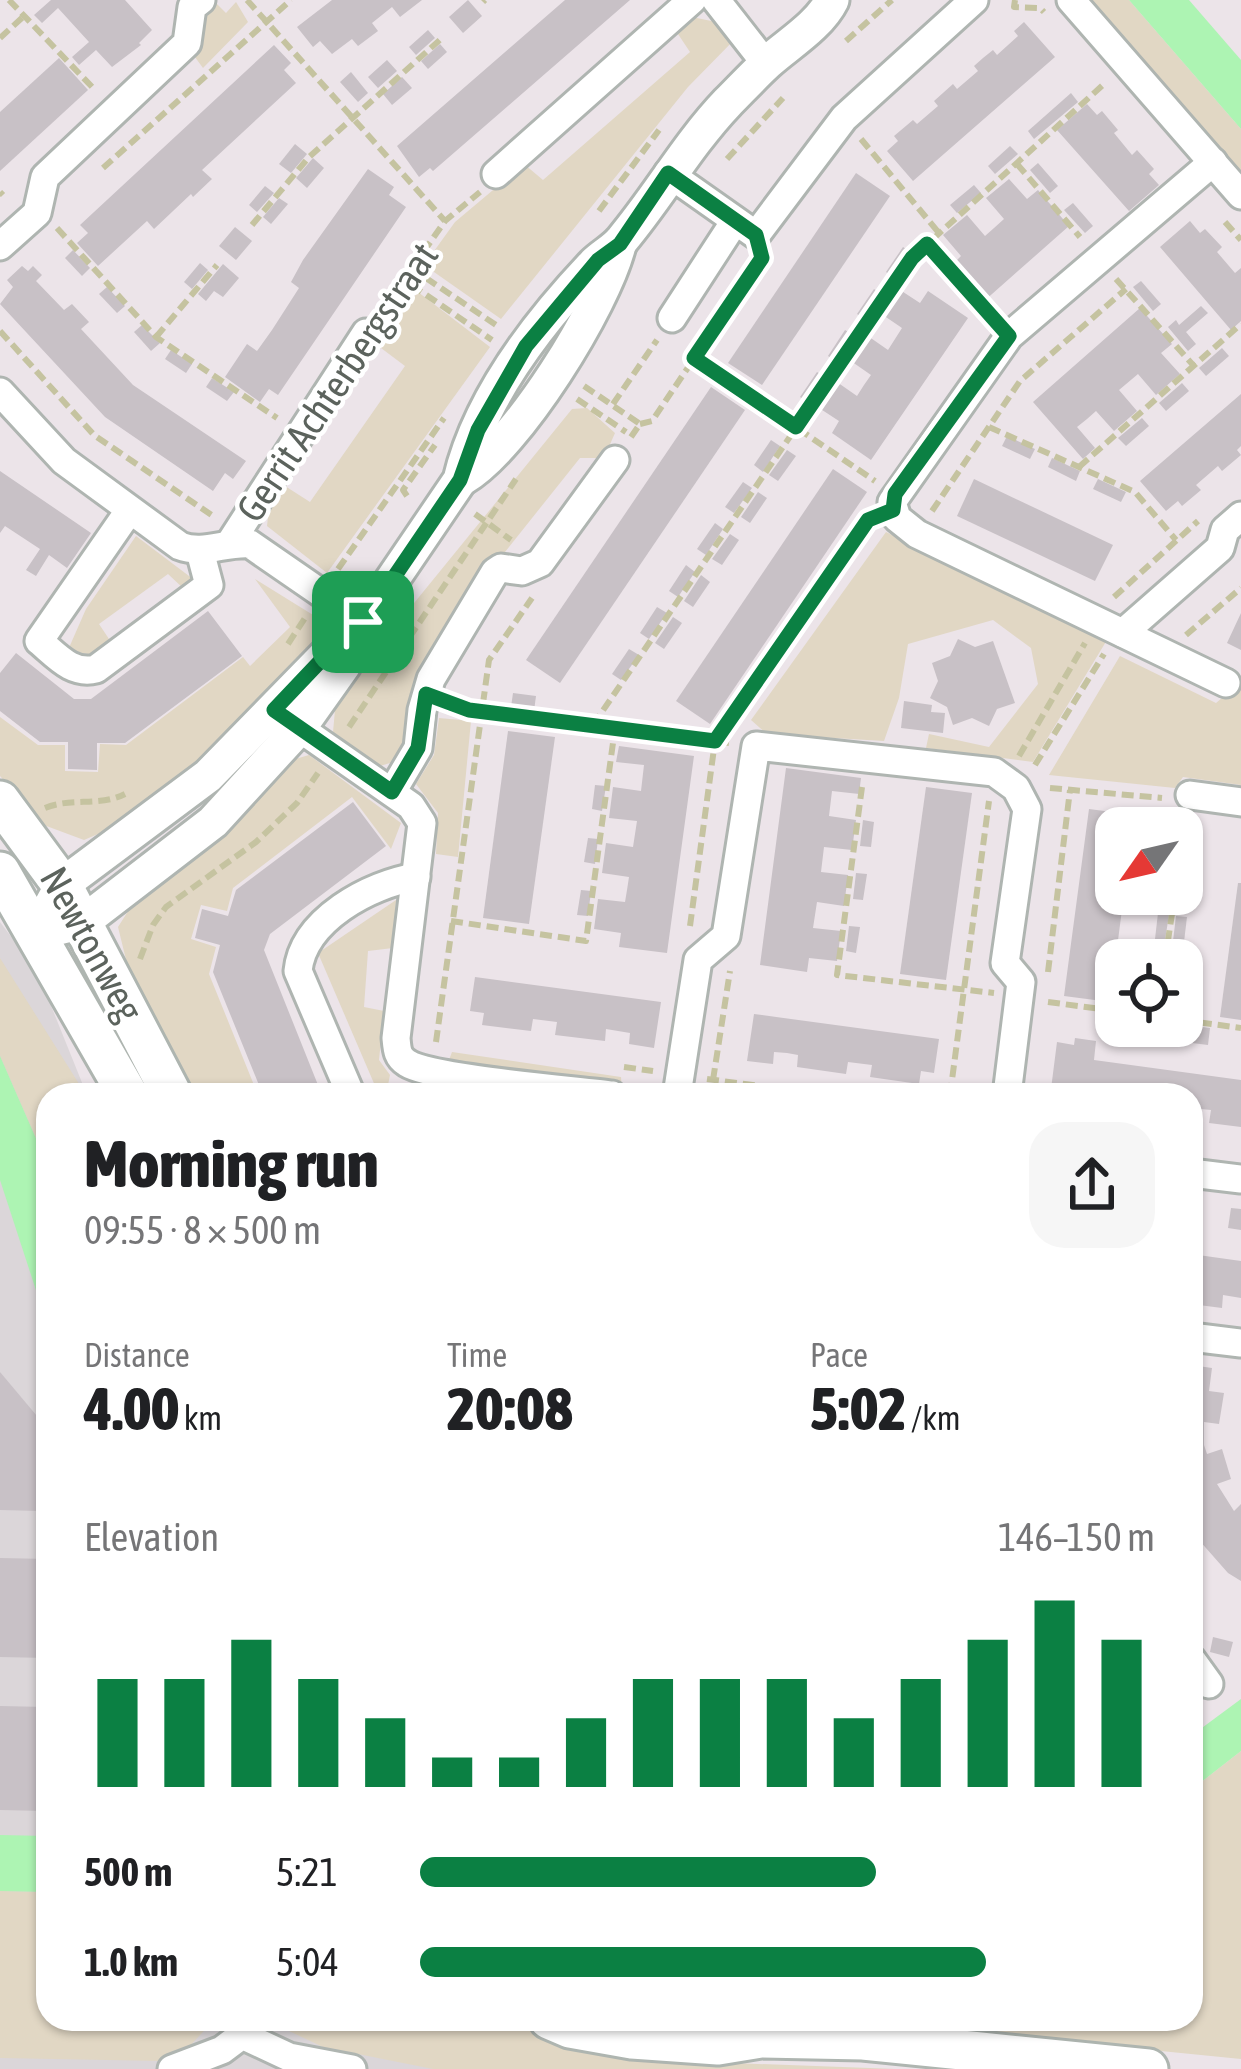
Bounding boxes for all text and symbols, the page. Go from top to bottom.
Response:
street label: Gerrit Achterbergstraat [228,235,446,529]
pin [312,571,414,673]
icon: arrive [330,589,396,655]
north arrow [1095,807,1203,915]
map controls [1095,807,1203,1047]
street label: Newtonweg [32,859,152,1029]
button: locate [1095,939,1203,1047]
button: share [1029,1122,1155,1248]
text: Morning run [84,1125,379,1201]
text: 09:55 · 8 × 500 m [84,1208,321,1252]
text: Distance [84,1336,190,1374]
text: Time [447,1336,507,1374]
text: Pace [810,1336,868,1374]
text: 4.00 [84,1374,179,1443]
text: 20:08 [447,1374,573,1443]
text: 5:02 [810,1374,906,1443]
text: km [179,1399,222,1437]
text: /km [906,1399,960,1437]
text: Elevation [84,1515,219,1559]
text: 146–150 m [998,1515,1155,1559]
text: 500 m [84,1850,172,1894]
text: 5:21 [276,1850,338,1894]
text: 1.0 km [84,1940,178,1984]
text: 5:04 [276,1940,339,1984]

